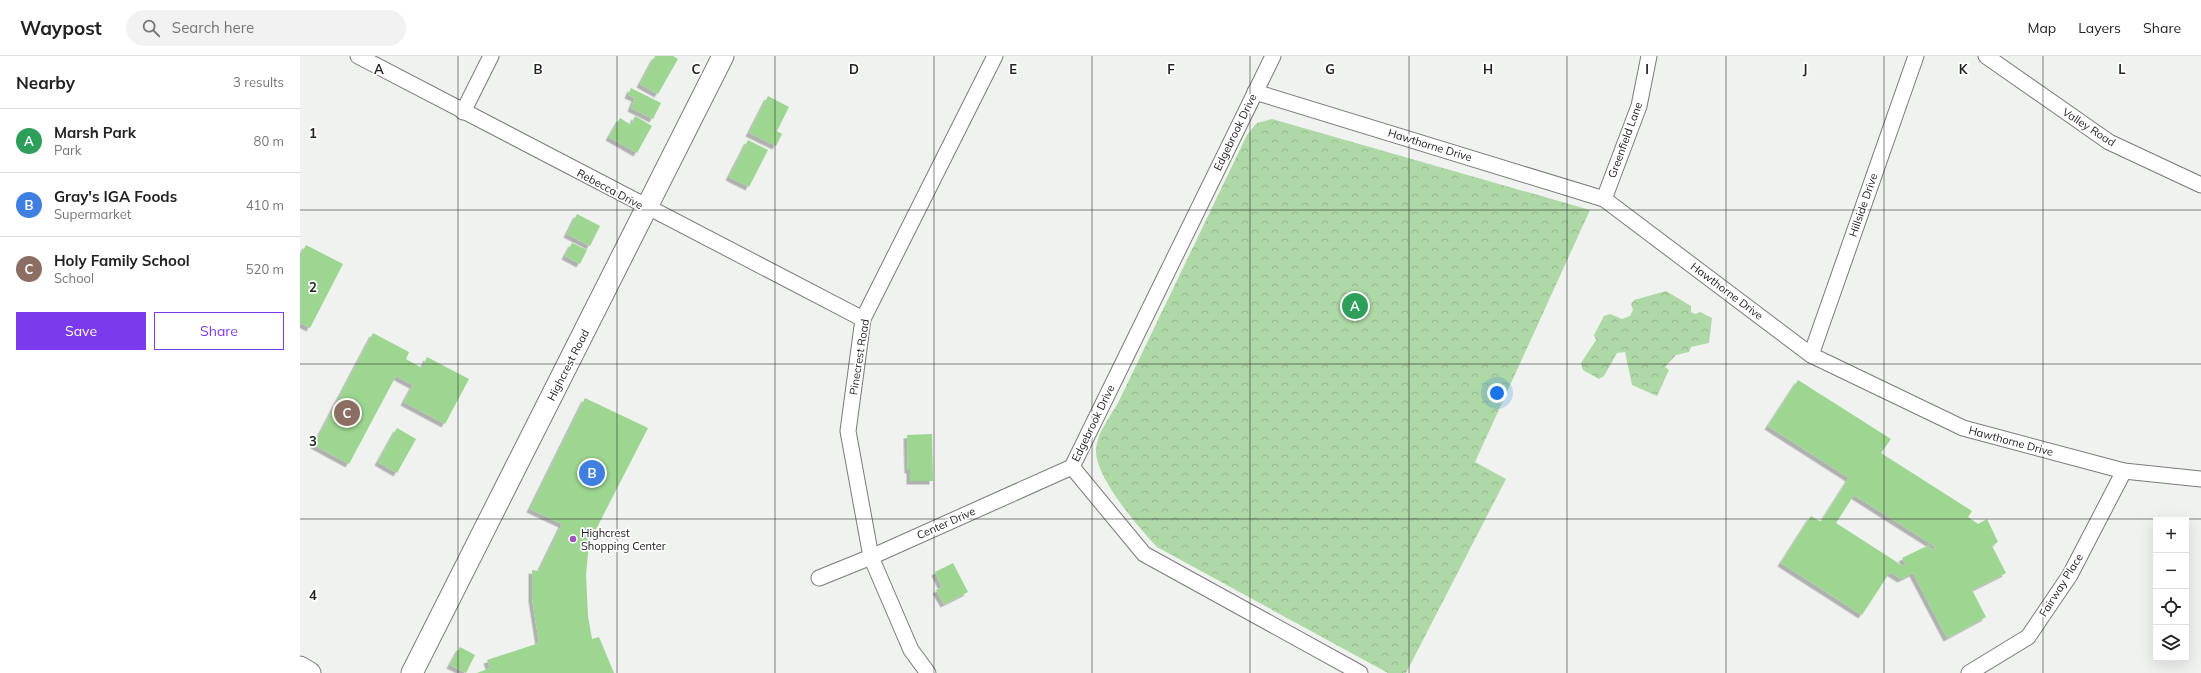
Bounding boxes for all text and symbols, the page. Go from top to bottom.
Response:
search box [126,10,406,46]
text: Waypost [20,16,102,40]
icon: search [140,17,162,39]
text: Search here [172,18,254,37]
text: Map [2027,19,2056,37]
text: Layers [2078,19,2121,37]
text: Share [2143,19,2181,37]
text: A [374,61,384,77]
text: B [534,61,543,77]
text: C [692,61,701,77]
text: D [849,61,859,77]
text: E [1009,61,1017,77]
text: F [1167,61,1175,77]
text: G [1325,61,1335,77]
text: H [1483,61,1493,77]
text: I [1645,61,1649,77]
text: J [1803,61,1807,77]
text: K [1959,61,1969,77]
text: L [2118,61,2126,77]
text: Nearby [16,72,75,93]
text: 3 results [233,74,284,90]
street label: Edgebrook Drive [1210,91,1260,173]
street label: Greenfield Lane [1605,100,1645,180]
street label: Valley Road [2060,105,2118,149]
text: Marsh Park [54,123,136,142]
text: 1 [309,125,317,141]
street label: Hawthorne Drive [1386,126,1474,164]
text: A [24,133,34,149]
text: 80 m [254,133,284,149]
text: Park [54,142,81,158]
street label: Rebecca Drive [575,166,645,212]
street label: Hillside Drive [1846,171,1880,239]
text: Gray's IGA Foods [54,187,177,206]
text: B [25,197,33,213]
text: 410 m [246,197,284,213]
text: Supermarket [54,206,131,222]
text: Holy Family School [54,251,190,270]
street label: Hawthorne Drive [1688,259,1766,323]
text: C [25,261,33,277]
text: 520 m [246,261,284,277]
text: School [54,270,94,286]
text: 2 [309,279,317,295]
pin: A [1342,291,1368,321]
button: Save [16,312,146,350]
button: Share [154,312,284,350]
street label: Pinecrest Road [846,318,872,396]
street label: Highcrest Road [544,327,592,403]
street label: Edgebrook Drive [1068,382,1118,464]
your location [1487,383,1507,403]
pin: C [334,398,360,428]
street label: Hawthorne Drive [1967,423,2055,459]
text: 3 [309,433,317,449]
pin: B [579,458,605,488]
street label: Center Drive [914,504,978,542]
map controls [2153,517,2189,661]
button: + [2153,517,2189,553]
place label: Highcrest Shopping Center [581,526,666,553]
marker: Highcrest Shopping Center [568,534,578,544]
street label: Fairway Place [2036,551,2086,619]
button: − [2153,553,2189,589]
text: 4 [309,587,317,603]
button: locate [2153,589,2189,625]
button: layers [2153,625,2189,661]

